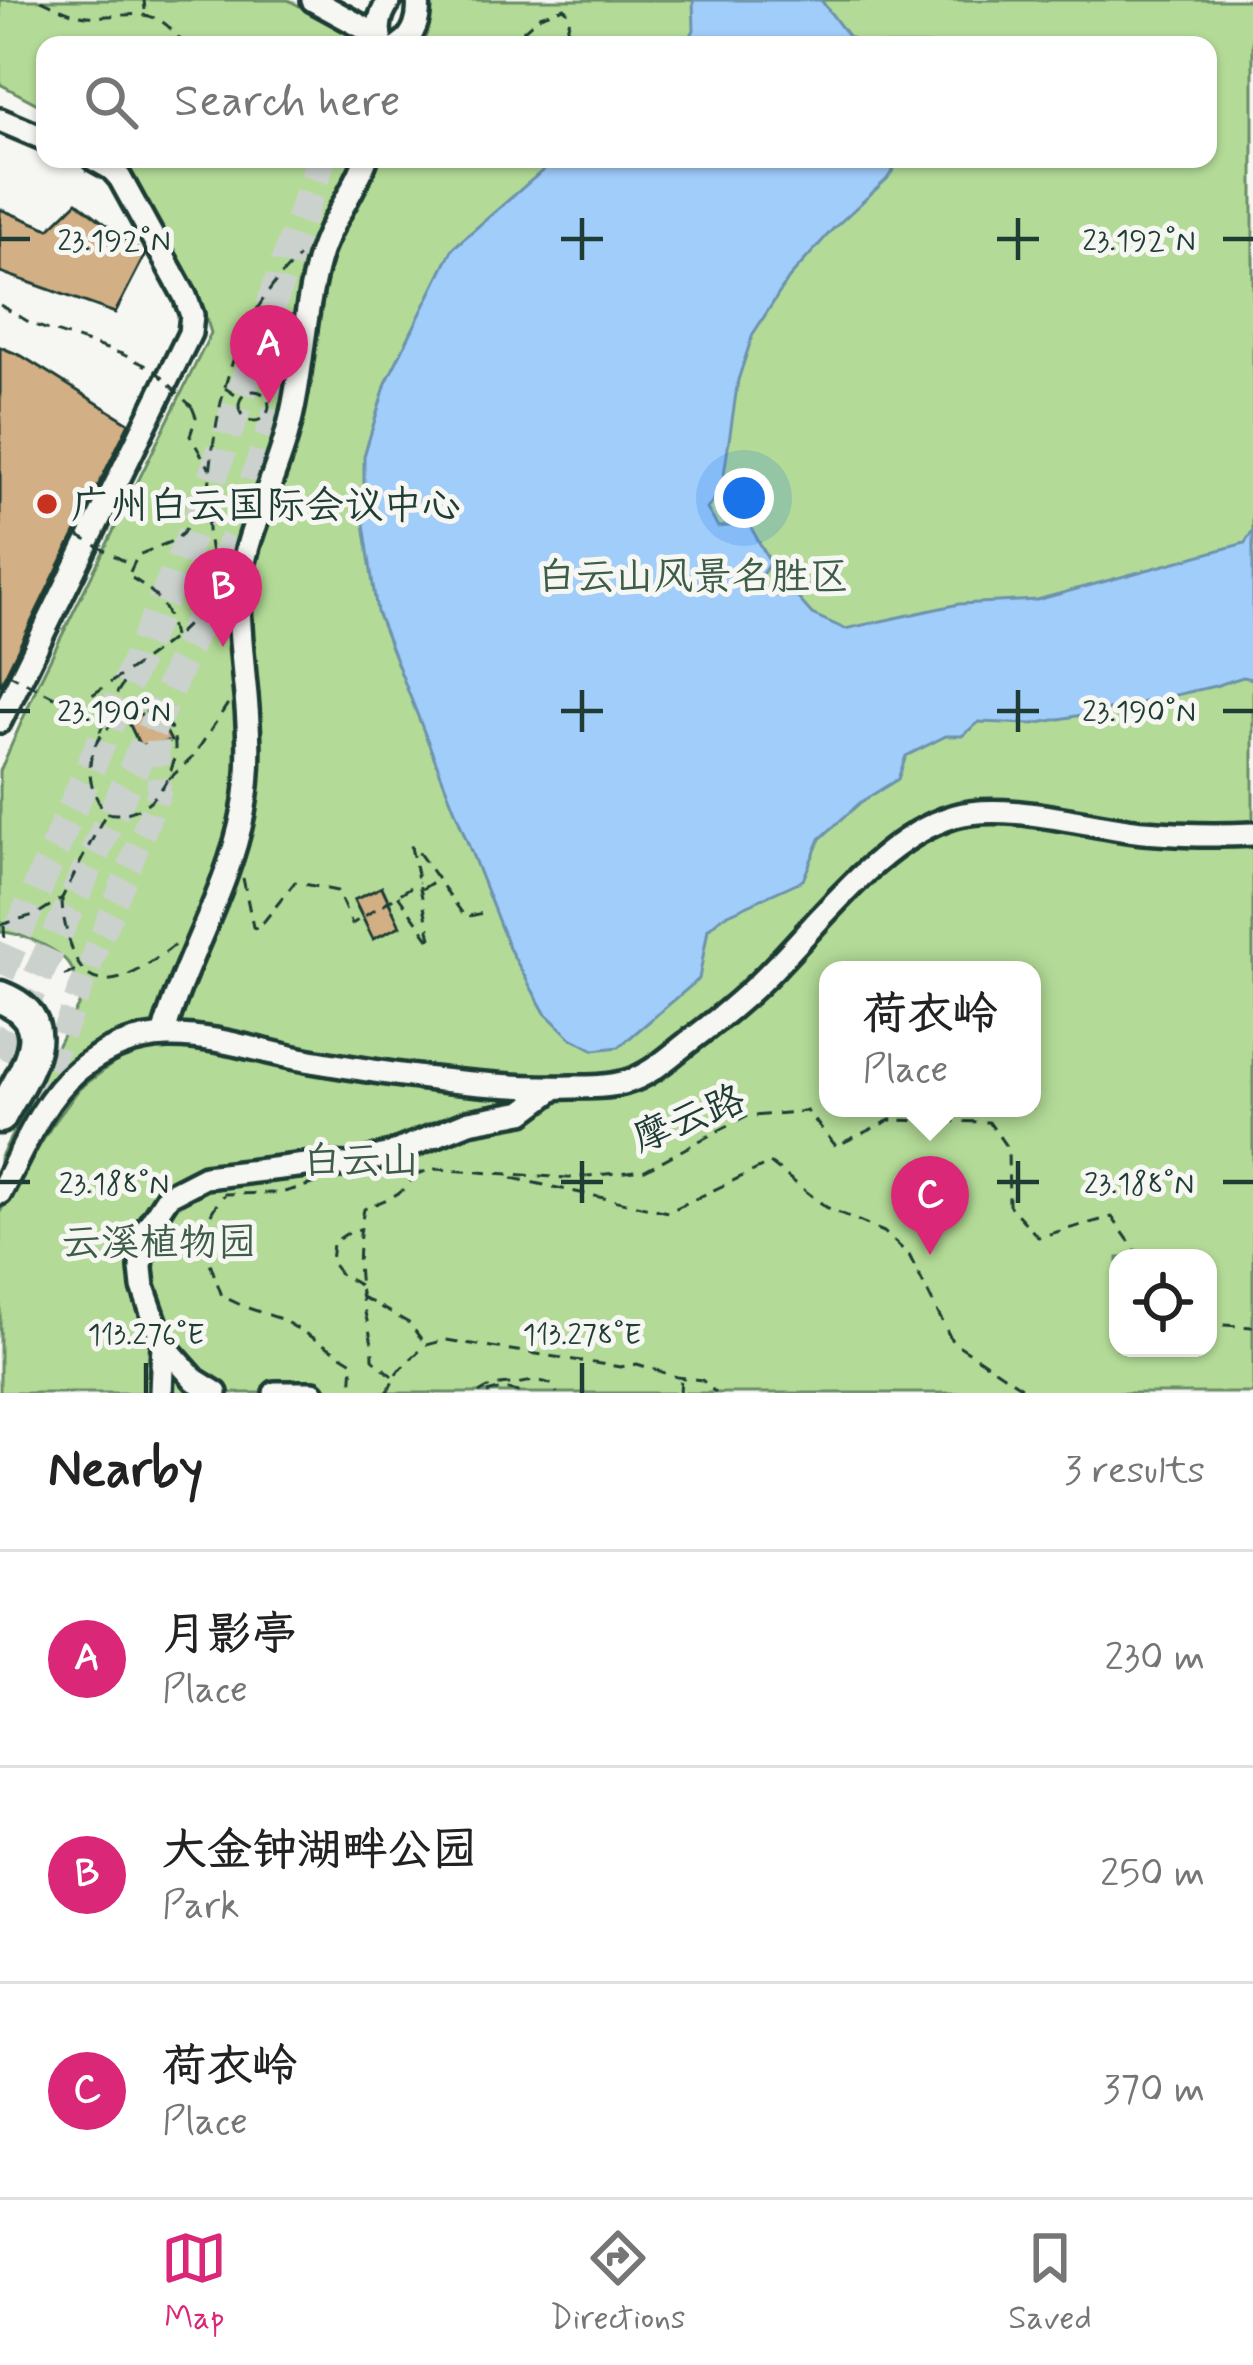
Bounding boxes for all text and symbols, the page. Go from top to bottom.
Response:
search box [36,36,1217,168]
icon: search [78,69,144,135]
text: Search here [174,73,401,132]
text: 23.192°N [57,222,171,261]
text: 23.192°N [1082,222,1196,261]
pin: A [230,305,308,404]
your location [714,468,774,528]
place label: 广州白云国际会议中心 [71,482,461,533]
marker: 广州白云国际会议中心 [34,491,60,517]
pin: B [184,548,262,647]
park label: 白云山风景名胜区 [537,553,849,604]
text: 23.190°N [57,693,171,732]
text: 23.190°N [1082,693,1196,732]
popup [819,961,1041,1117]
text: 荷衣岭 [862,986,998,1045]
text: Place [862,1045,948,1096]
street label: 摩云路 [626,1075,753,1166]
park label: 白云山 [302,1137,420,1188]
pin: C [891,1156,969,1255]
text: 23.188°N [59,1165,169,1204]
text: 23.188°N [1084,1165,1194,1204]
park label: 云溪植物园 [61,1219,257,1270]
map controls [1109,1249,1217,1357]
button: locate [1109,1249,1217,1357]
text: 113.276°E [87,1316,205,1355]
text: 113.278°E [522,1316,642,1355]
text: Nearby [48,1438,203,1504]
text: 3 results [1064,1446,1205,1497]
text: 月影亭 [162,1606,297,1665]
text: A [74,1633,100,1684]
text: 230 m [1104,1633,1205,1684]
text: Place [162,1665,248,1716]
text: 大金钟湖畔公园 [162,1822,477,1881]
text: B [75,1849,99,1900]
text: 250 m [1100,1849,1205,1900]
text: Park [162,1881,240,1932]
text: 荷衣岭 [162,2038,297,2097]
text: C [73,2065,101,2116]
text: 370 m [1103,2065,1205,2116]
text: Place [162,2097,248,2148]
tab: Map [161,2225,227,2341]
tab: Directions [550,2225,686,2341]
tab: Saved [1008,2225,1092,2341]

